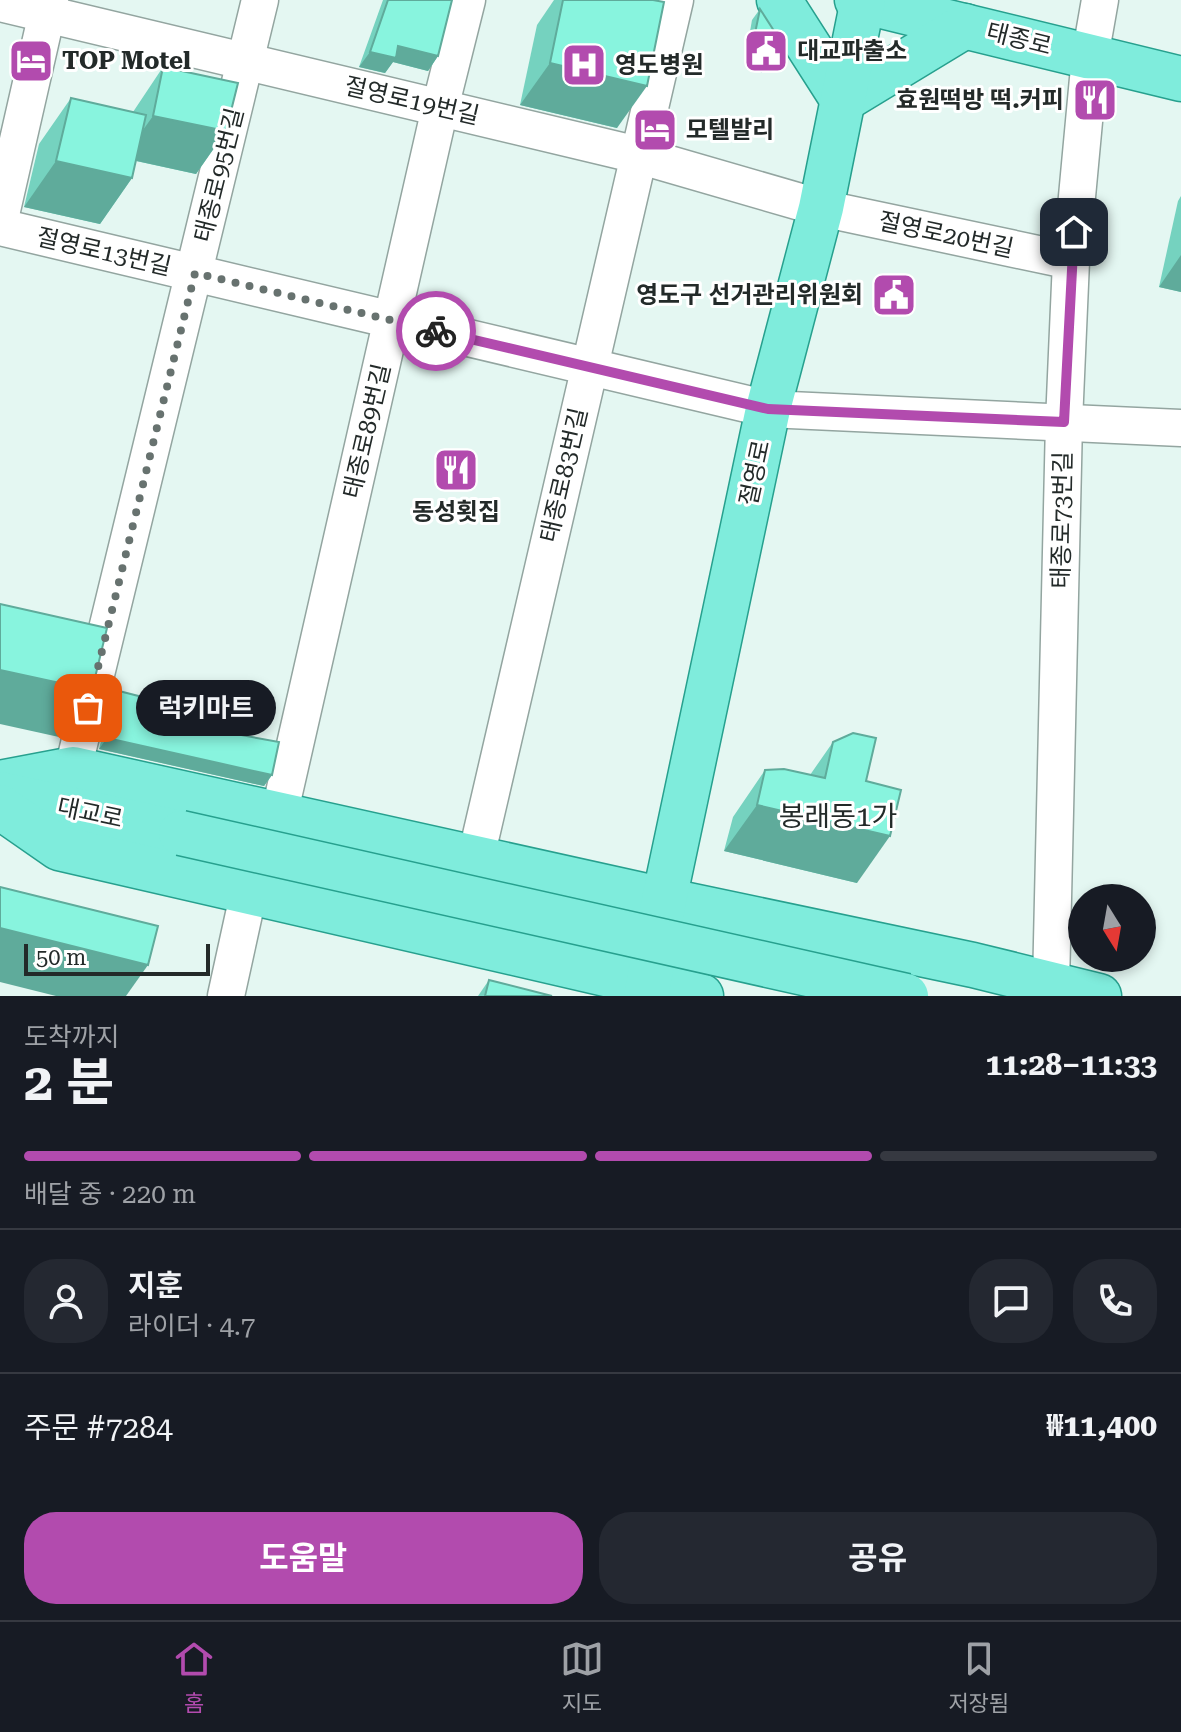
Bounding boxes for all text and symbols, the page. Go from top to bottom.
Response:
street label: 태종로 [983,17,1055,61]
public building icon: 대교파출소 [742,27,790,75]
hotel icon: TOP Motel [7,37,55,85]
place label: 대교파출소 [797,37,907,65]
hospital icon: 영도병원 [560,41,608,89]
place label: TOP Motel [62,47,191,75]
place label: 영도병원 [615,51,703,79]
street label: 절영로19번길 [342,72,482,130]
restaurant icon: 효원떡방 떡.커피 [1071,76,1119,124]
place label: 효원떡방 떡.커피 [896,86,1064,114]
street label: 태종로95번길 [189,105,249,245]
hotel icon: 모텔발리 [631,106,679,154]
place label: 모텔발리 [686,116,774,144]
pin [1040,198,1108,266]
street label: 절영로20번길 [876,207,1016,263]
icon: home [1052,210,1096,254]
street label: 절영로13번길 [34,223,174,281]
public building icon: 영도구 선거관리위원회 [870,271,918,319]
place label: 영도구 선거관리위원회 [636,281,863,309]
courier [396,291,476,371]
icon: bike [414,309,458,353]
street label: 태종로89번길 [338,361,396,501]
street label: 태종로83번길 [535,405,593,545]
street label: 절영로 [734,438,776,508]
restaurant icon: 동성횟집 [432,446,480,494]
street label: 태종로73번길 [1047,451,1077,589]
place label: 동성횟집 [412,498,500,526]
pin [54,674,122,742]
callout: 럭키마트 [136,680,276,736]
icon: bag [66,686,110,730]
text: 럭키마트 [158,693,254,723]
street label: 대교로 [55,792,125,834]
district label: 봉래동1가 [779,800,897,833]
north arrow [1068,884,1156,972]
map controls [1068,884,1156,972]
scale bar [24,940,210,976]
text: 50 m [36,945,86,970]
text: 도착까지 [24,1022,120,1052]
text: 11:28–11:33 [985,1047,1157,1082]
text: 2 분 [24,1052,114,1113]
text: 배달 중 · 220 m [24,1179,196,1209]
button: person [24,1259,108,1343]
button: chat [969,1259,1053,1343]
button: phone [1073,1259,1157,1343]
text: 지훈 [128,1268,183,1303]
text: 라이더 · 4.7 [128,1311,255,1341]
text: ₩11,400 [1046,1408,1157,1443]
text: 주문 #7284 [24,1410,173,1445]
button: 도움말 [24,1512,583,1604]
button: 공유 [599,1512,1157,1604]
tab: 홈 [172,1637,216,1717]
tab: 지도 [560,1637,604,1717]
tab: 저장됨 [948,1637,1009,1717]

